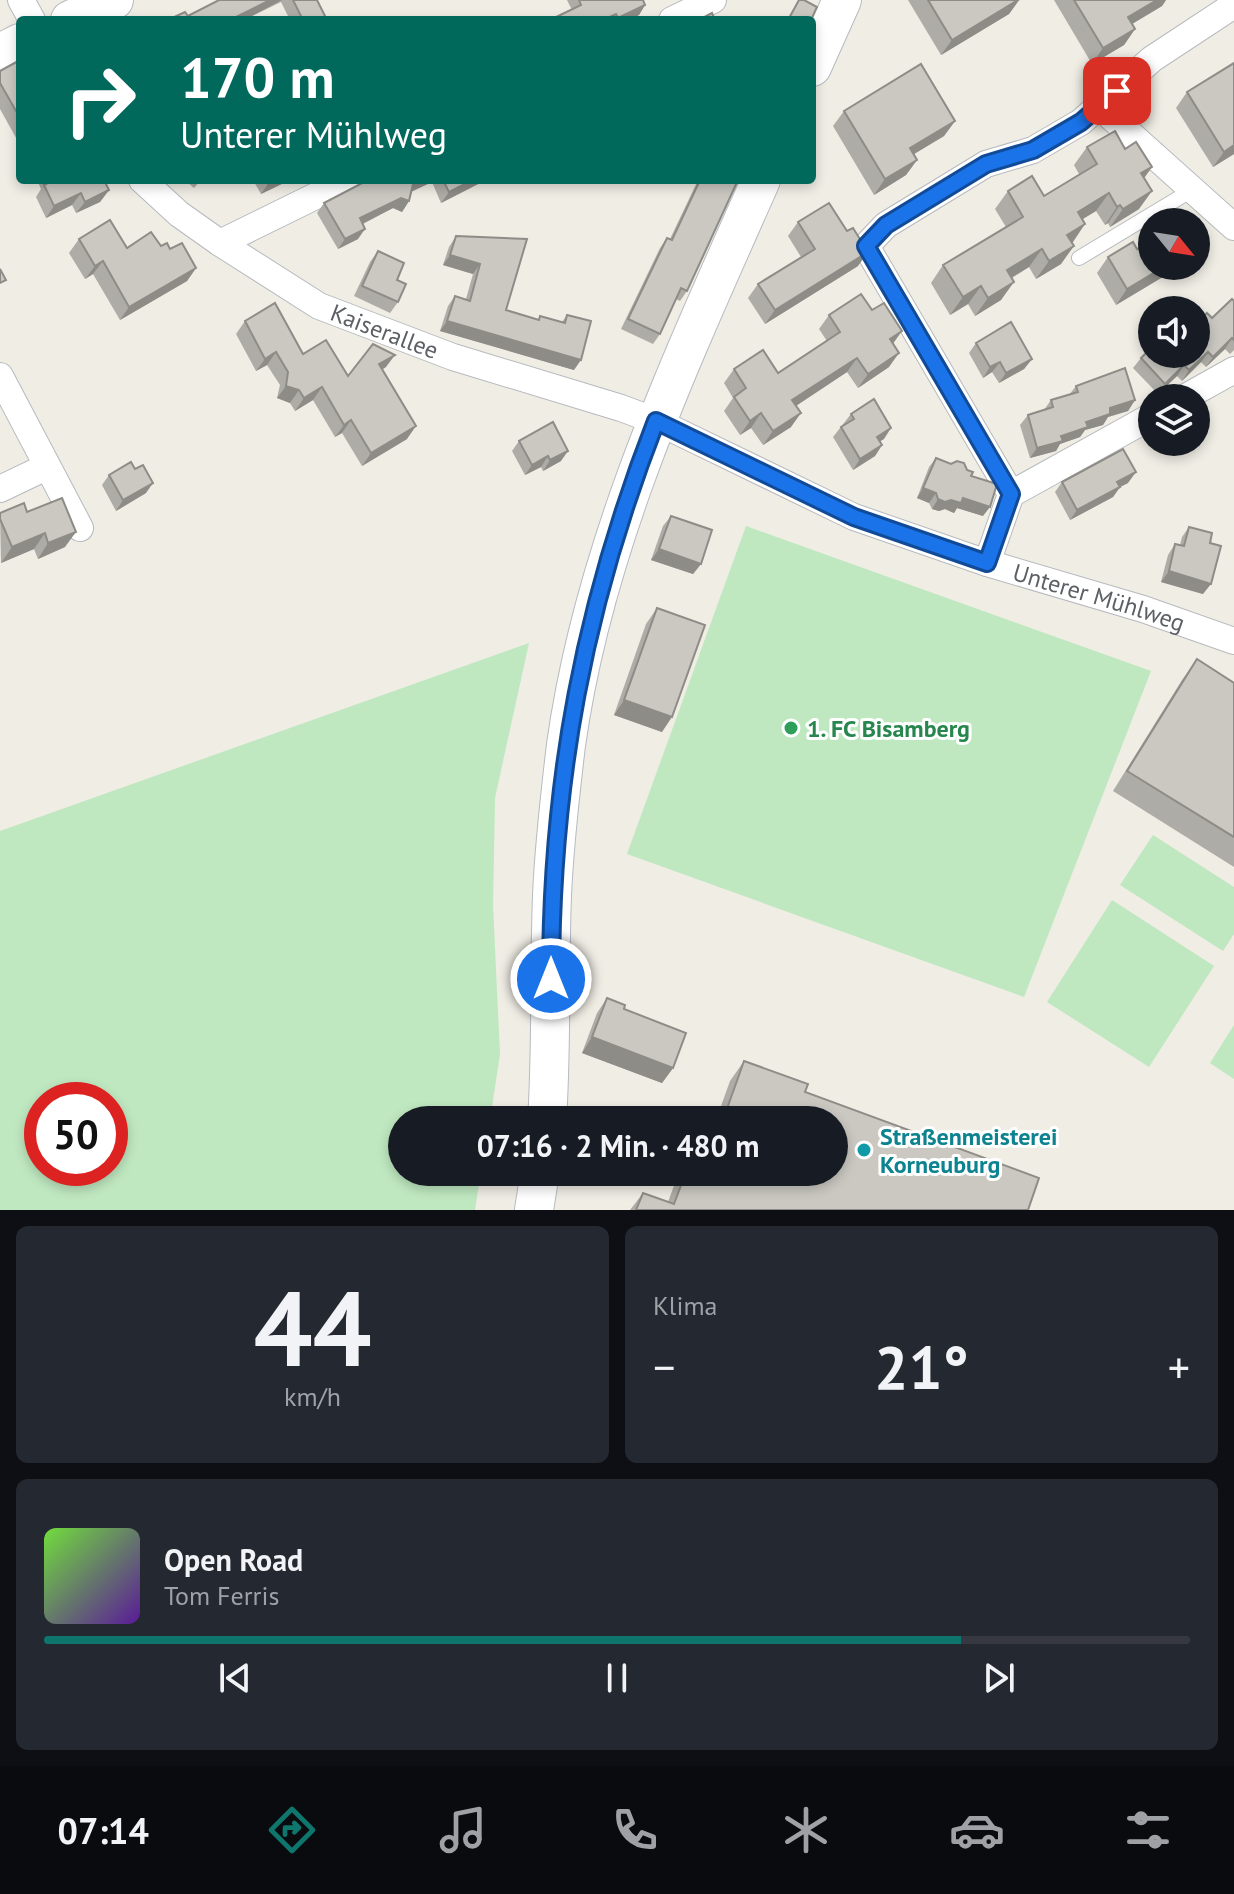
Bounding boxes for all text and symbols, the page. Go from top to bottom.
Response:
text: 170 m [180,41,335,113]
icon: right [48,48,152,152]
pin [1083,57,1151,125]
icon: arrive [1095,69,1139,113]
text: Unterer Mühlweg [180,111,447,158]
north arrow [1138,208,1210,280]
map controls [1138,208,1210,456]
street label: Kaiserallee [326,296,443,366]
button: sound [1138,296,1210,368]
button: layers [1138,384,1210,456]
street label: Unterer Mühlweg [1010,556,1189,638]
place label: 1. FC Bisamberg [807,713,970,744]
marker: 1. FC Bisamberg [782,719,800,737]
position arrow [509,937,593,1021]
speed limit sign: 50 [24,1082,128,1186]
place label: Straßenmeisterei Korneuburg [880,1121,1057,1180]
text: 07:16 · 2 Min. · 480 m [477,1126,759,1165]
marker: Straßenmeisterei Korneuburg [855,1141,873,1159]
text: 44 [254,1260,371,1395]
text: Klima [653,1289,717,1322]
text: 21° [874,1328,969,1406]
text: − [653,1338,675,1395]
text: + [1168,1338,1190,1395]
text: km/h [284,1380,341,1413]
text: Open Road [164,1540,303,1579]
text: Tom Ferris [164,1579,279,1612]
icon: previous [213,1656,257,1700]
icon: pause [595,1656,639,1700]
icon: next [977,1656,1021,1700]
icon: directions [264,1802,320,1858]
icon: music [435,1802,491,1858]
icon: phone [607,1802,663,1858]
icon: climate [778,1802,834,1858]
icon: car [949,1802,1005,1858]
icon: filters [1120,1802,1176,1858]
text: 07:14 [58,1807,149,1854]

